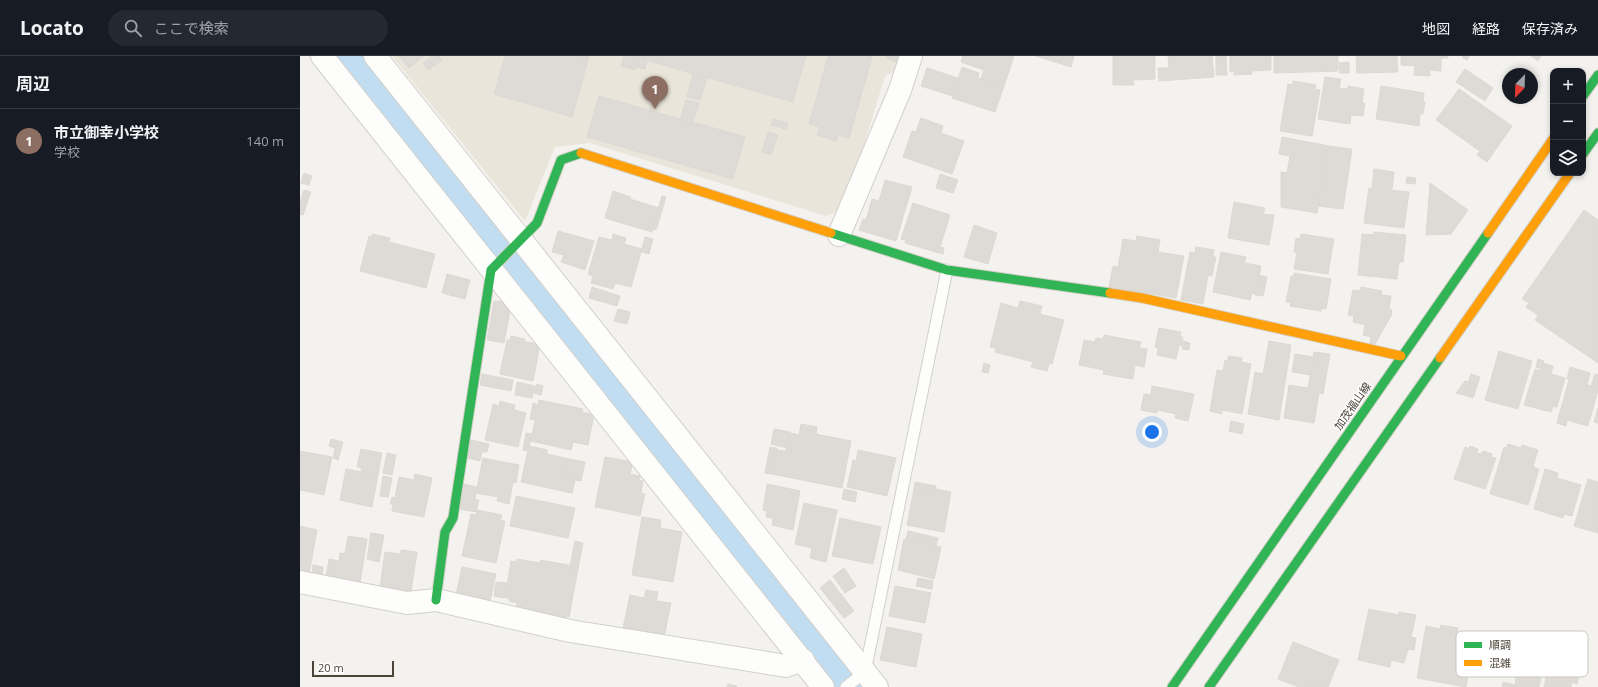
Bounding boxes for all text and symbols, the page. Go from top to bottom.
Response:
search box [108,10,388,46]
text: Locato [20,15,84,41]
icon: search [122,17,144,39]
text: ここで検索 [154,18,229,38]
text: 地図 [1422,19,1450,38]
text: 経路 [1472,19,1500,38]
text: 保存済み [1522,19,1578,38]
north arrow [1502,68,1538,104]
map controls [1550,68,1586,176]
button: + [1550,68,1586,104]
text: 周辺 [16,72,50,95]
pin: 1 [642,76,668,109]
button: − [1550,104,1586,140]
text: 市立御幸小学校 [54,122,159,142]
text: 1 [25,132,33,150]
text: 140 m [246,132,284,150]
button: layers [1550,140,1586,176]
text: 学校 [54,143,80,161]
street label: 加茂福山線 [1330,379,1374,433]
your location [1142,422,1162,442]
legend [1456,631,1588,677]
text: 順調 [1489,637,1511,652]
text: 混雑 [1489,655,1511,670]
scale bar [312,659,394,678]
text: 20 m [318,660,344,675]

